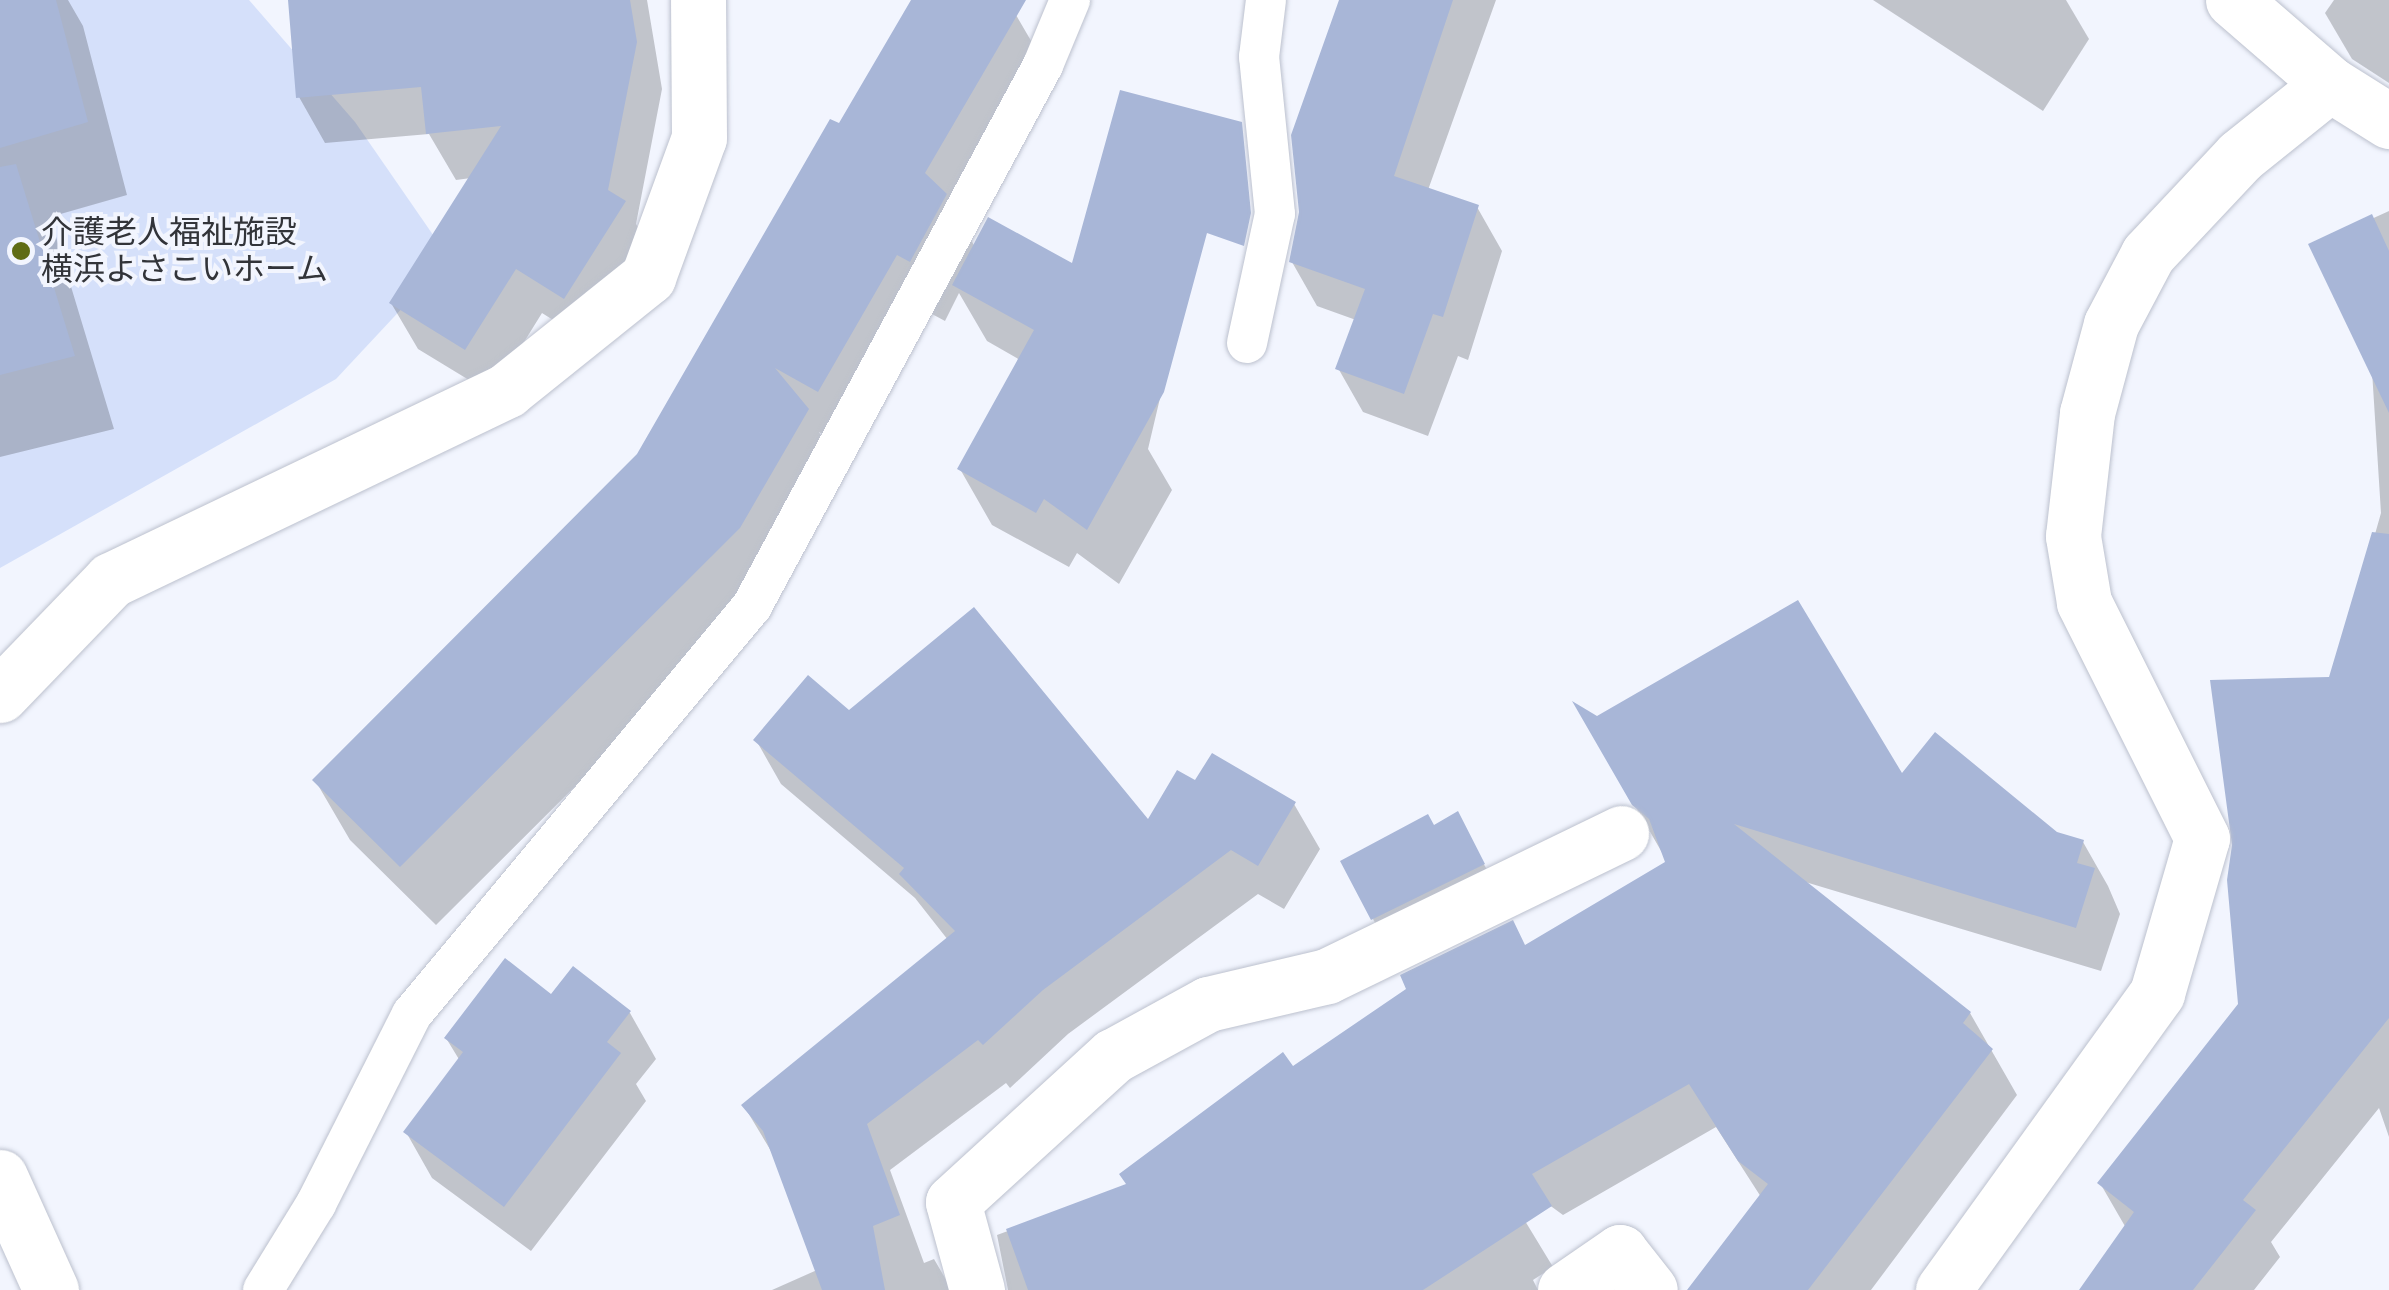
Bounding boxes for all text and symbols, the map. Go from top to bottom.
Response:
place label: 介護老人福祉施設 横浜よさこいホーム [41,214,329,289]
marker: 介護老人福祉施設 横浜よさこいホーム [10,240,32,262]

